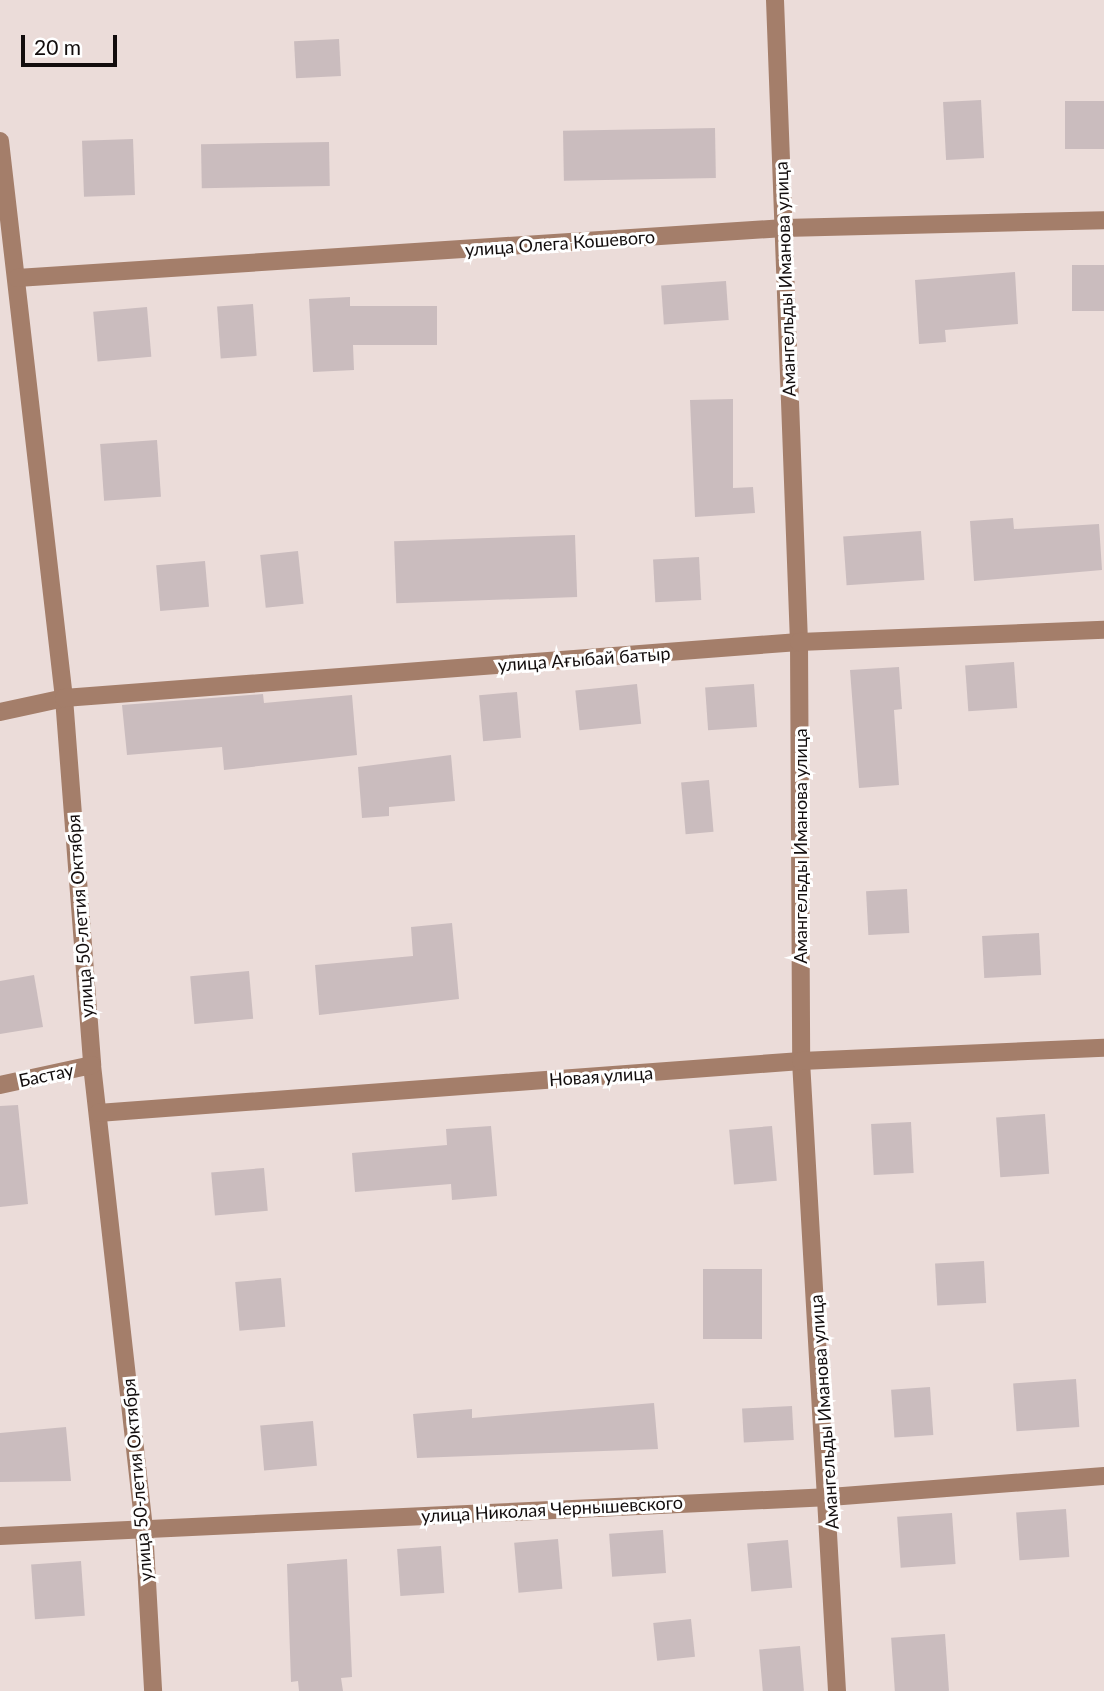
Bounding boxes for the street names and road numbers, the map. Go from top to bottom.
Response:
street label: Амангельды Иманова улица [770,161,800,397]
street label: улица Олега Кошевого [464,226,656,260]
street label: улица Ағыбай батыр [497,642,671,676]
street label: Амангельды Иманова улица [789,728,811,964]
street label: улица 50-летия Октября [62,814,98,1018]
street label: Бастау [17,1059,75,1091]
street label: Новая улица [548,1062,654,1090]
street label: Амангельды Иманова улица [805,1294,843,1530]
street label: улица 50-летия Октября [117,1377,157,1583]
street label: улица Николая Чернышевского [421,1491,683,1527]

